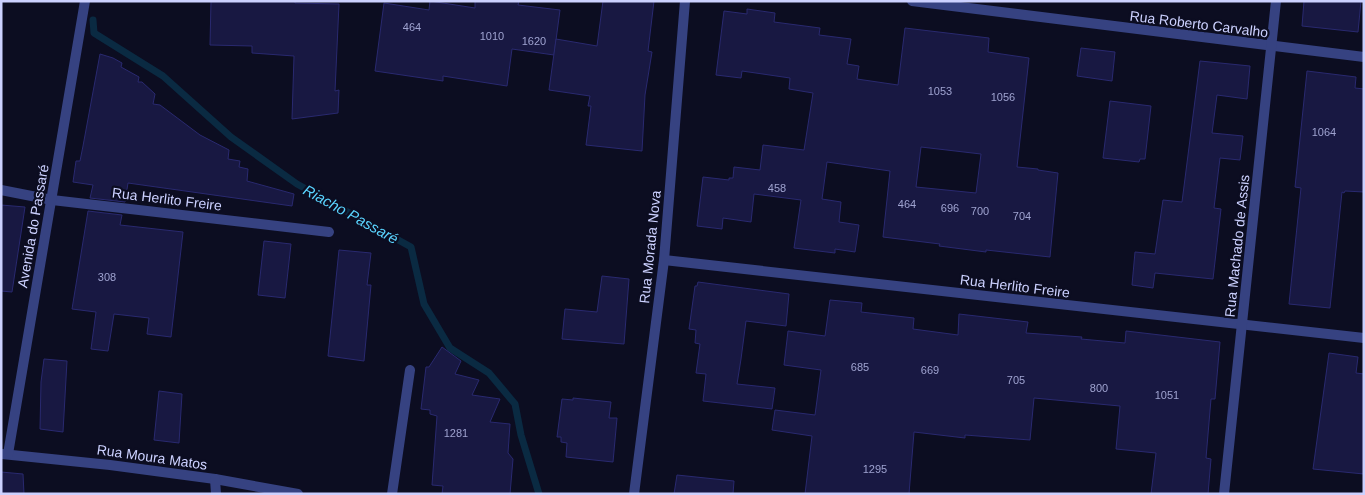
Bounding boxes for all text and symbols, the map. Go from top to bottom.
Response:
street label: Rua Roberto Carvalho [1129,8,1269,40]
house number: 464 [403,21,421,33]
house number: 1010 [480,30,504,42]
house number: 1620 [522,35,546,47]
house number: 1053 [928,85,952,97]
house number: 1056 [991,91,1015,103]
house number: 1064 [1312,126,1336,138]
street label: Avenida do Passaré [14,163,52,289]
street label: Rua Machado de Assis [1222,174,1252,318]
water label: Riacho Passaré [301,181,401,247]
house number: 458 [768,182,786,194]
street label: Rua Herlito Freire [111,184,223,214]
street label: Rua Morada Nova [636,189,664,304]
house number: 464 [898,198,916,210]
house number: 696 [941,202,959,214]
house number: 700 [971,205,989,217]
house number: 704 [1013,210,1031,222]
house number: 308 [98,271,116,283]
street label: Rua Herlito Freire [959,271,1071,301]
house number: 685 [851,361,869,373]
house number: 669 [921,364,939,376]
house number: 705 [1007,374,1025,386]
house number: 800 [1090,382,1108,394]
house number: 1051 [1155,389,1179,401]
house number: 1281 [444,427,468,439]
street label: Rua Moura Matos [96,441,208,473]
house number: 1295 [863,463,887,475]

